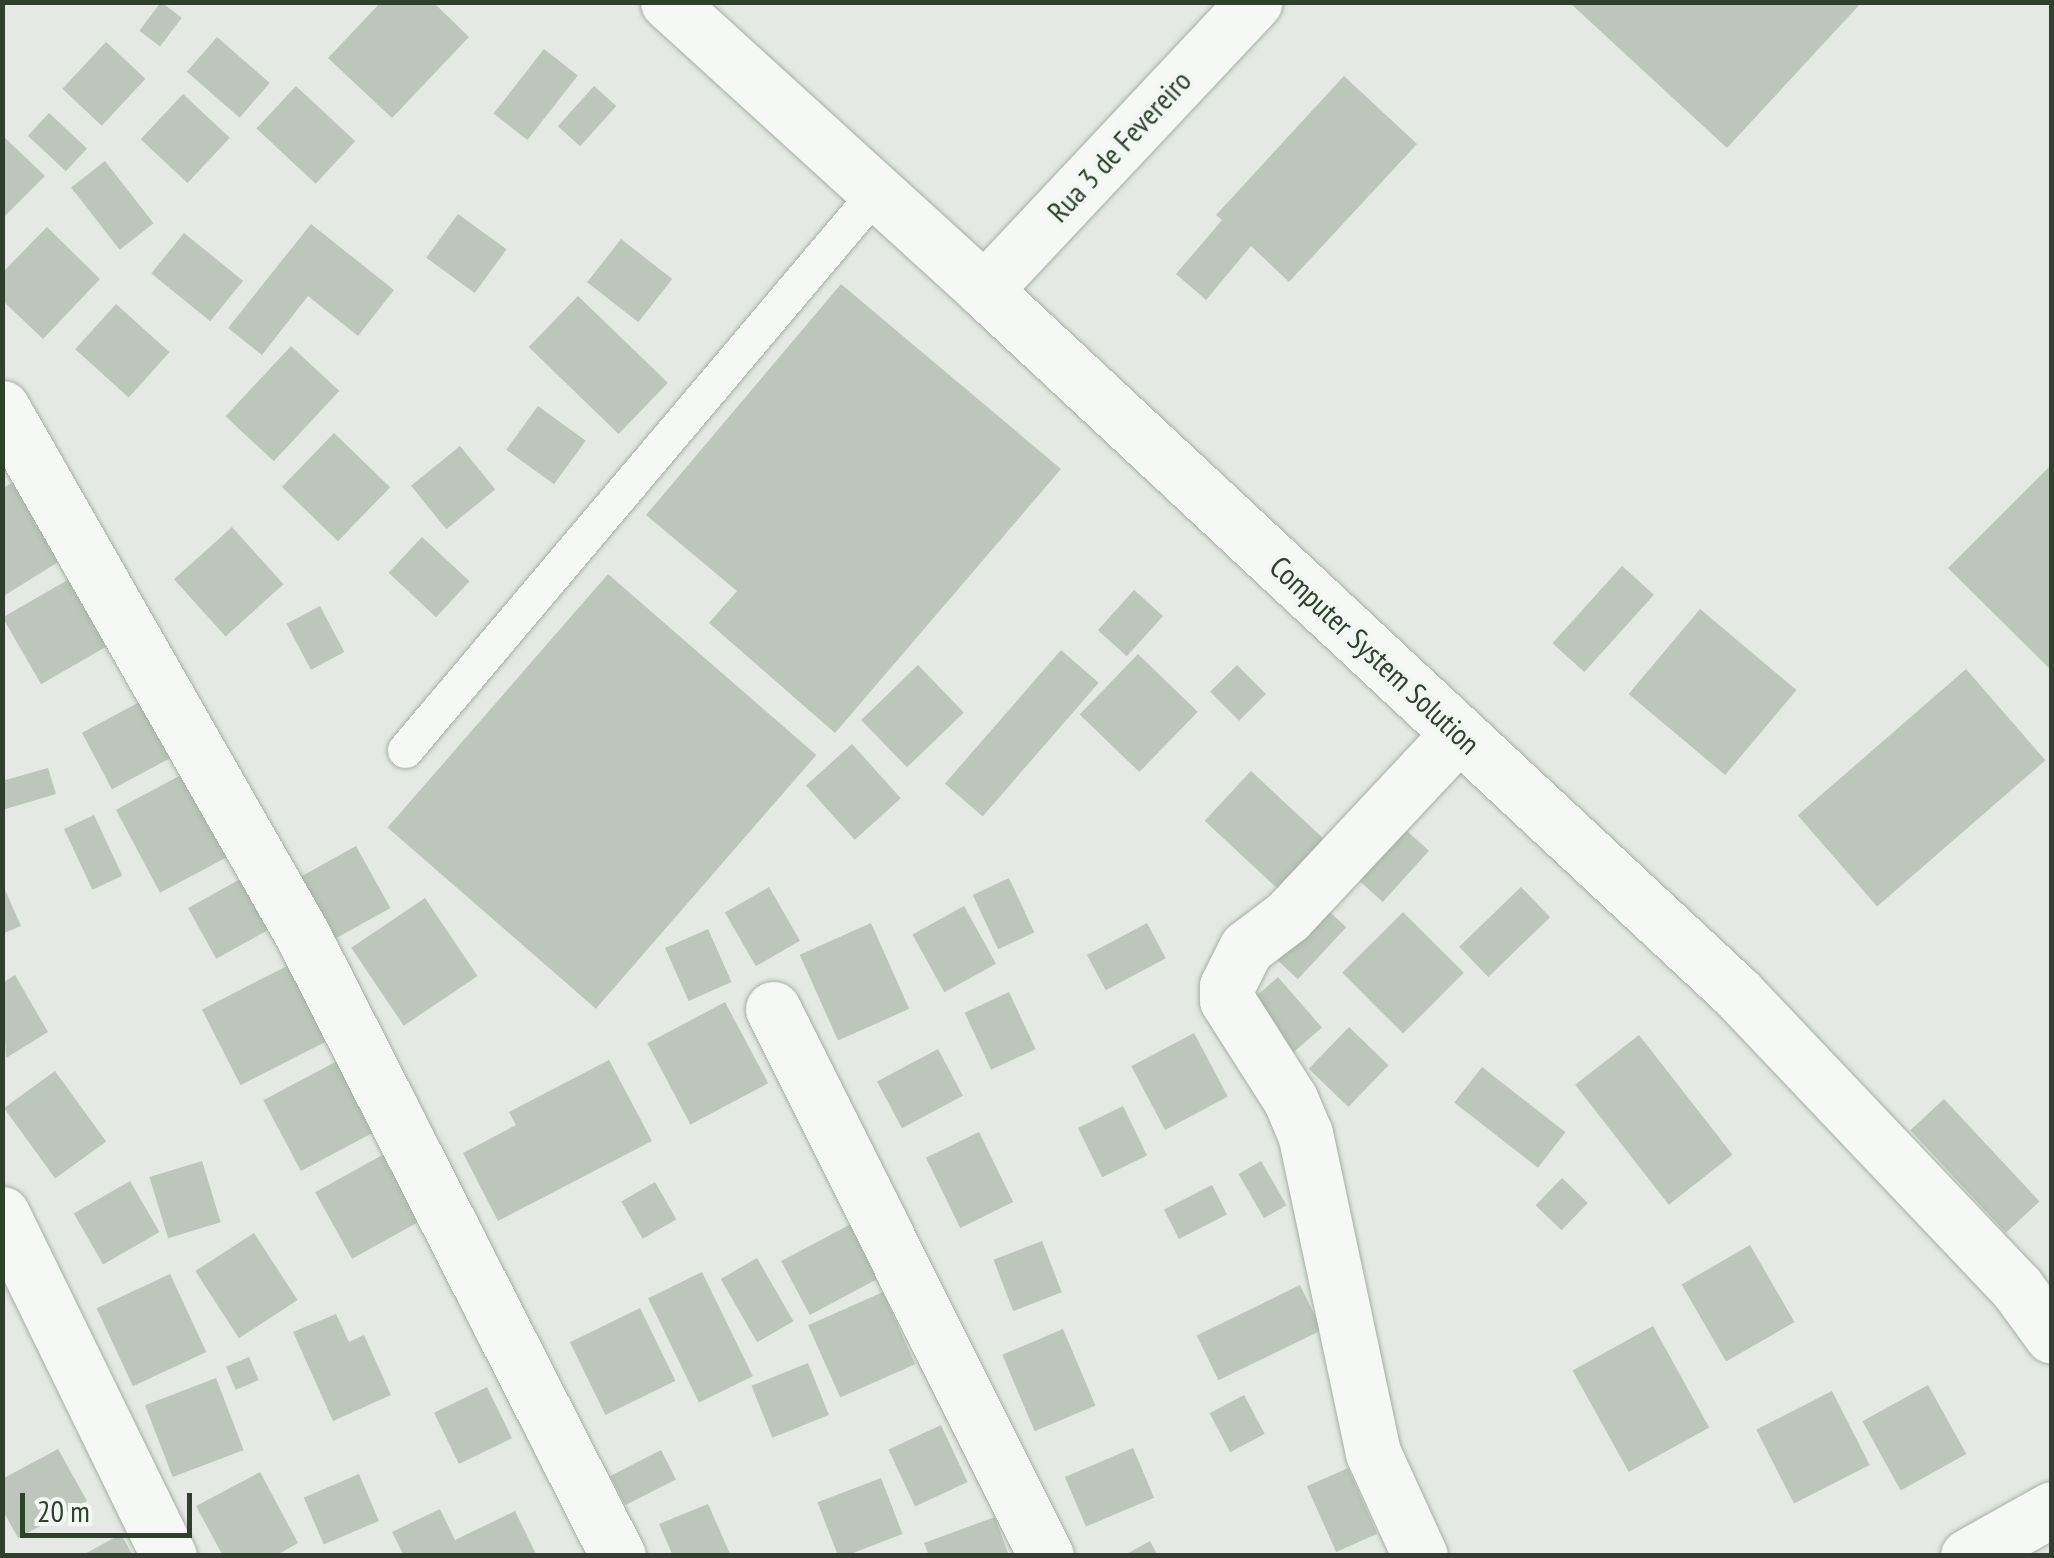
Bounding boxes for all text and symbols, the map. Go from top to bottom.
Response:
street label: Rua 3 de Fevereiro [1040,63,1198,229]
street label: Computer System Solution [1263,549,1487,761]
scale bar [25,1473,198,1535]
text: 20 m [37,1491,90,1530]

